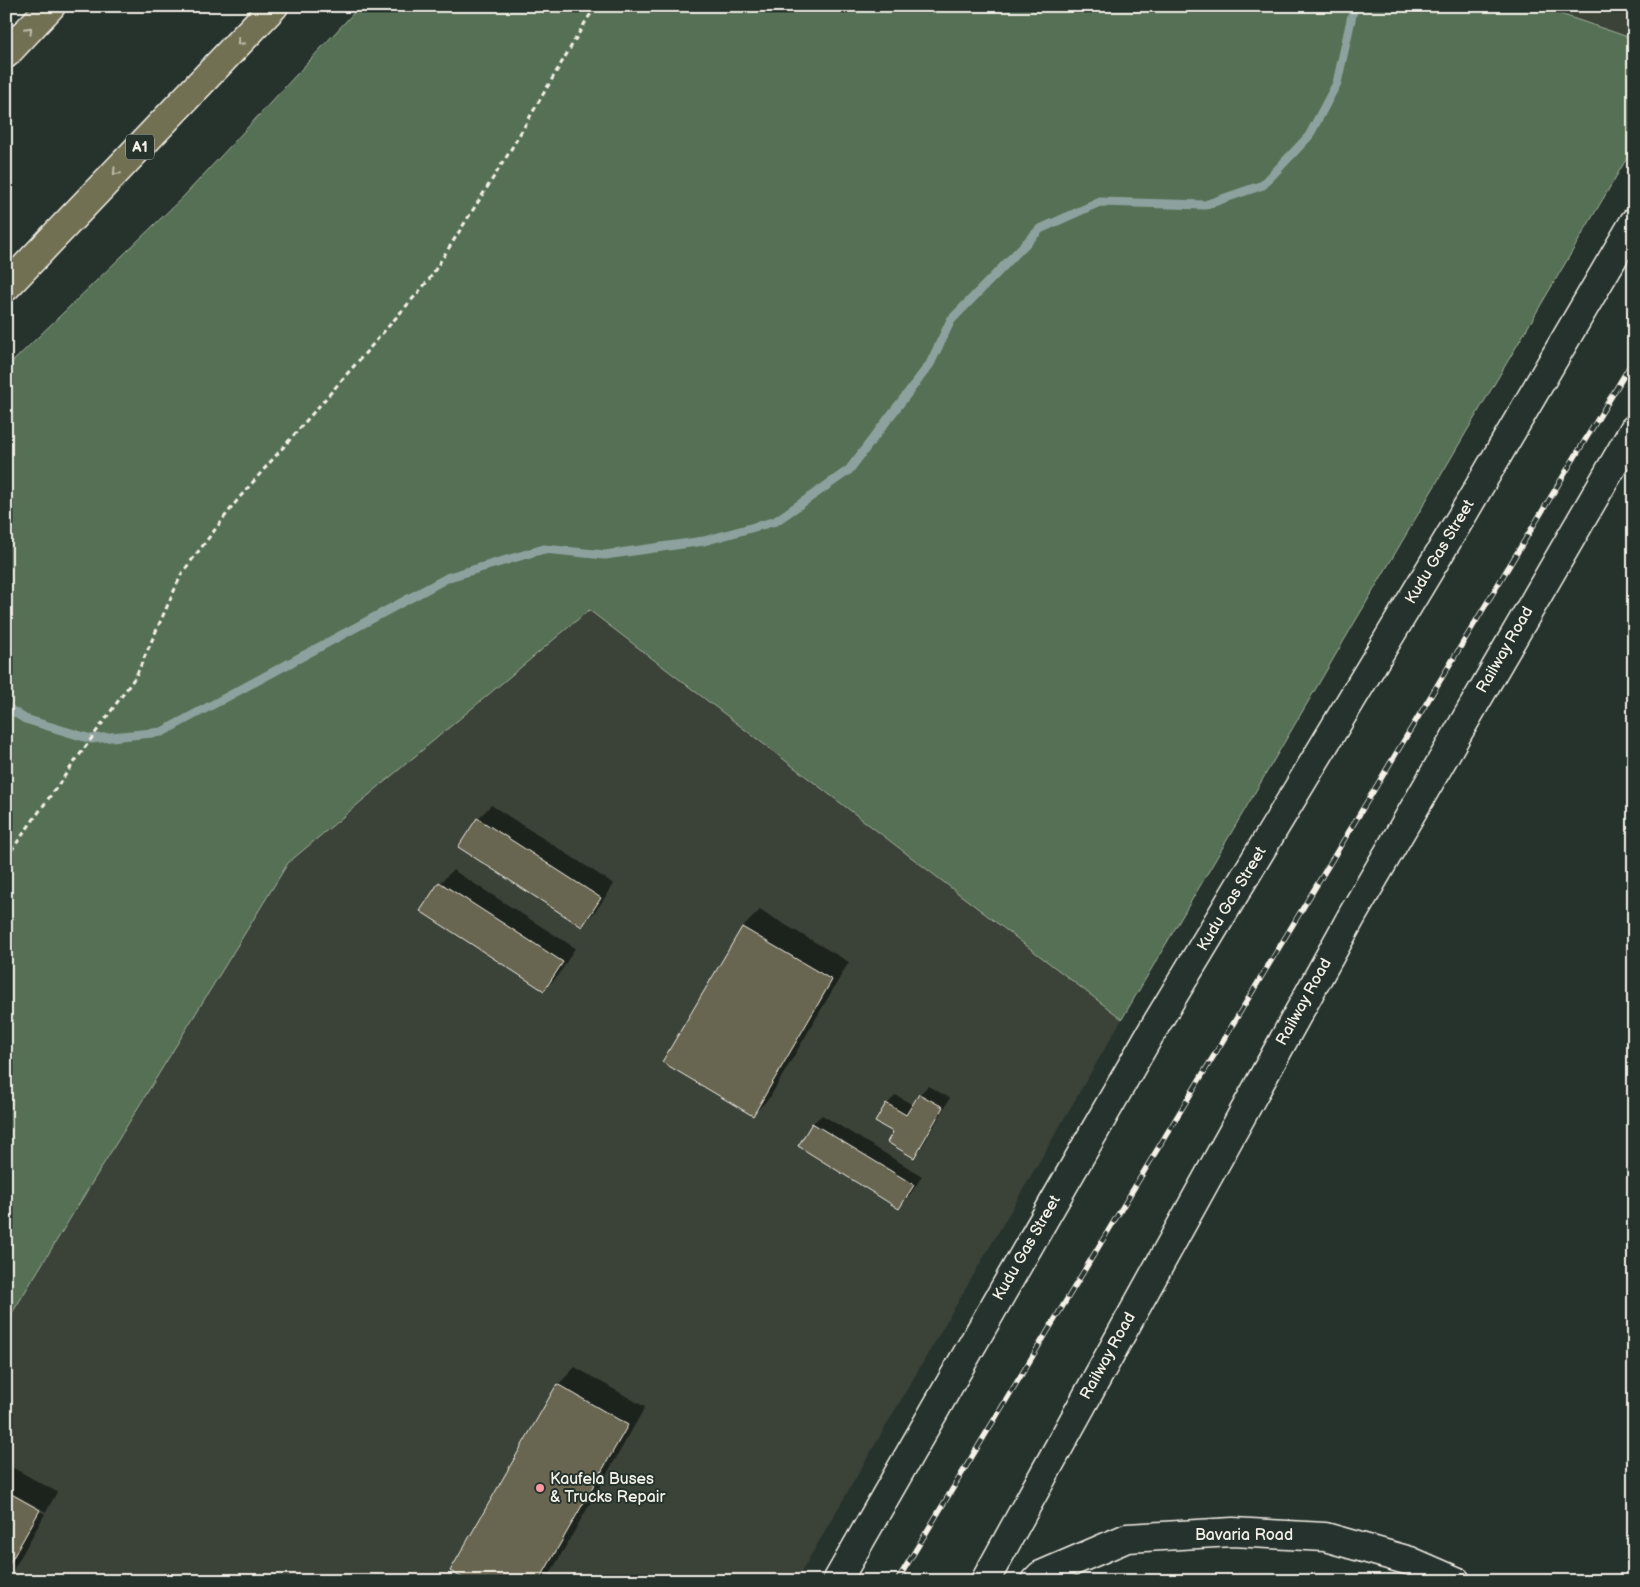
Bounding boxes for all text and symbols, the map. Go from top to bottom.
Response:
one-way arrow [23,27,32,36]
one-way arrow [237,36,246,45]
road number: A1 [126,134,154,160]
one-way arrow [113,167,122,176]
street label: Kudu Gas Street [1401,496,1479,608]
street label: Railway Road [1473,603,1537,697]
street label: Kudu Gas Street [1193,843,1271,955]
street label: Railway Road [1272,955,1336,1049]
street label: Kudu Gas Street [989,1192,1065,1304]
street label: Railway Road [1076,1309,1140,1403]
place label: Kaufela Buses & Trucks Repair [550,1470,665,1507]
marker: Kaufela Buses & Trucks Repair [534,1482,546,1494]
street label: Bavaria Road [1195,1526,1293,1545]

